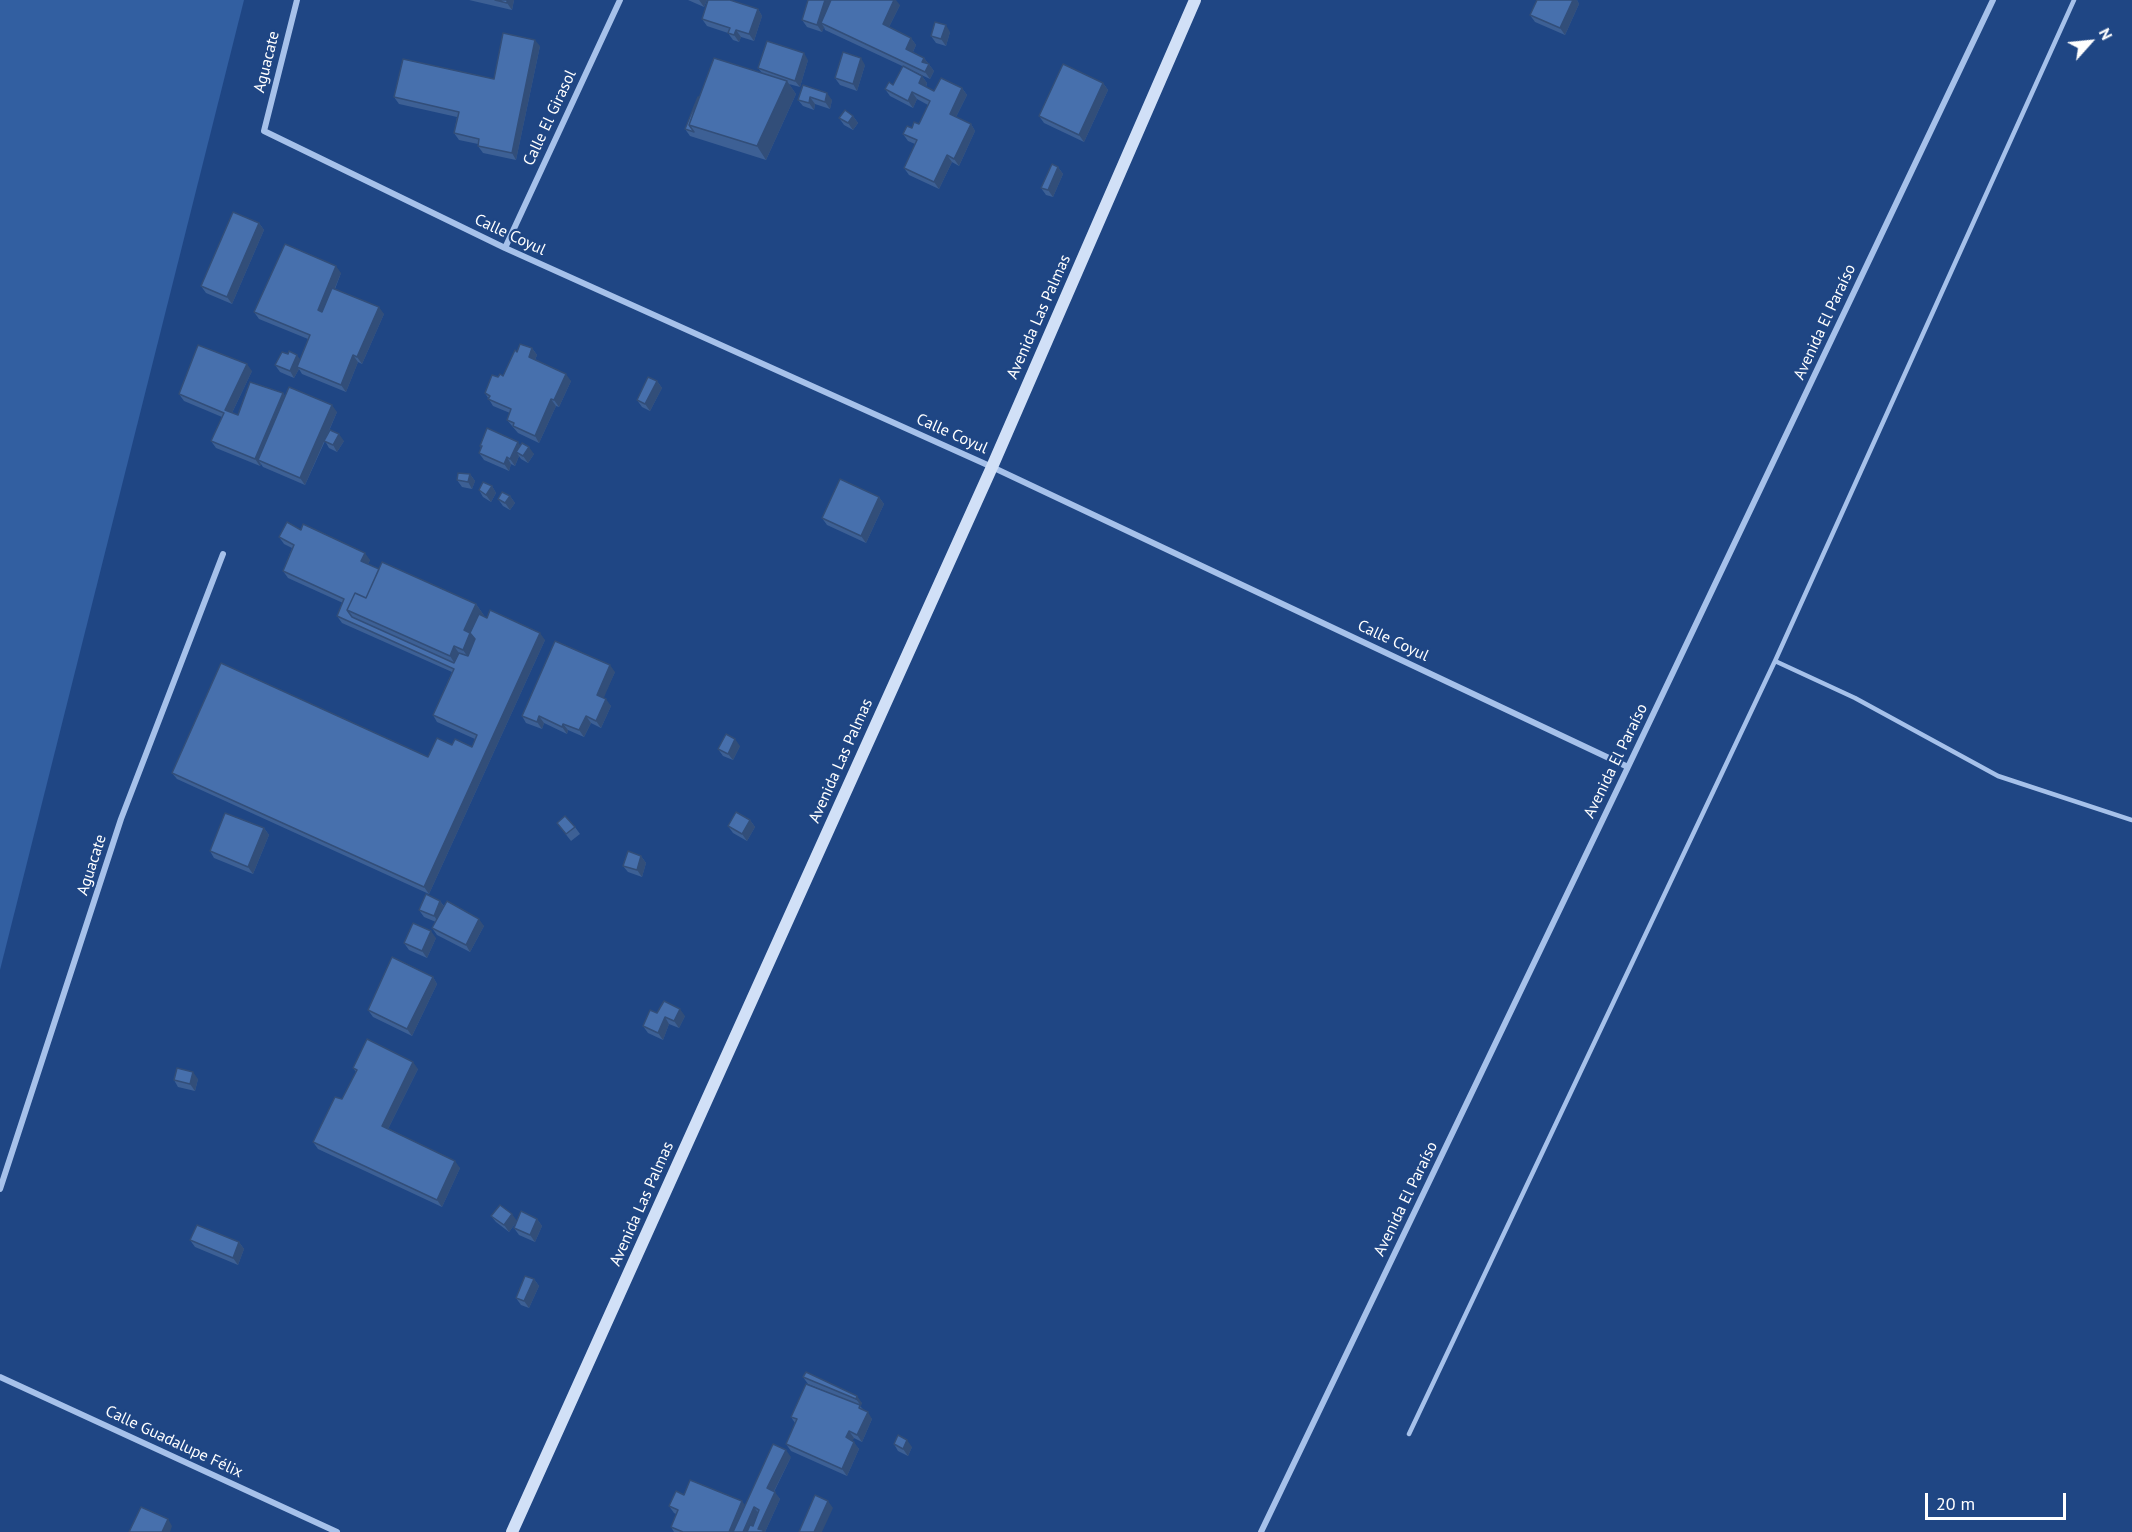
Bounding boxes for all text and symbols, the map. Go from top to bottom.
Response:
north arrow [2060,12,2120,72]
text: N [2095,25,2117,43]
street label: Aguacate [250,29,284,95]
street label: Calle El Girasol [519,67,581,169]
street label: Calle Coyul [471,210,549,260]
street label: Avenida Las Palmas [1003,252,1075,382]
street label: Avenida El Paraíso [1790,261,1860,383]
street label: Calle Coyul [913,410,991,458]
street label: Calle Coyul [1354,616,1432,666]
street label: Avenida Las Palmas [805,696,877,826]
street label: Avenida El Paraíso [1580,701,1652,821]
street label: Aguacate [73,832,111,898]
street label: Avenida Las Palmas [606,1139,678,1269]
street label: Avenida El Paraíso [1370,1139,1442,1259]
street label: Calle Guadalupe Félix [102,1402,246,1482]
scale bar [1928,1481,2069,1519]
text: 20 m [1936,1492,1975,1515]

